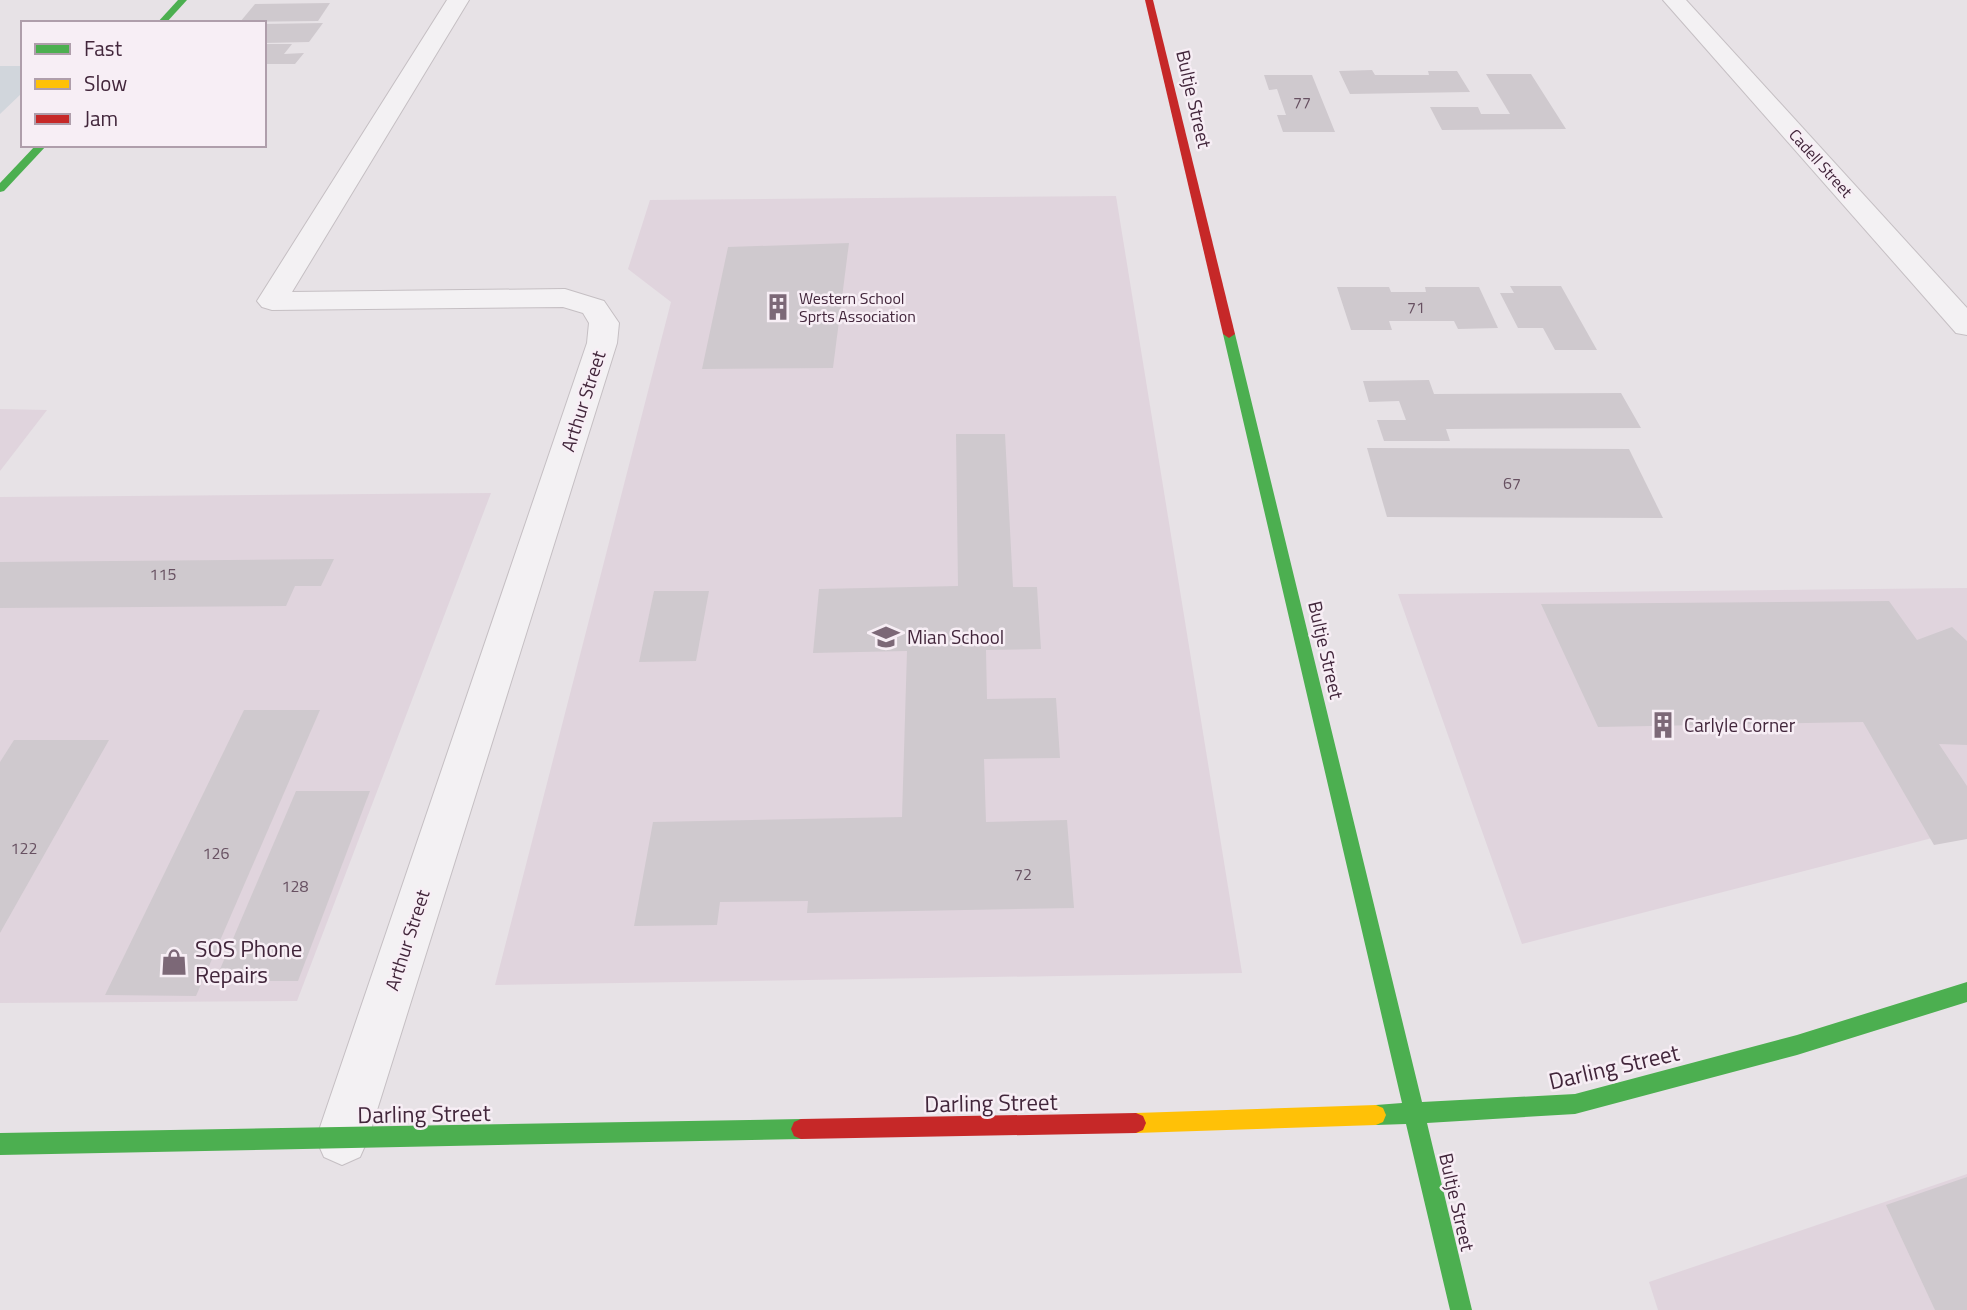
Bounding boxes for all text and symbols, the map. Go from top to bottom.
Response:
legend [21,21,266,147]
text: Fast [84,32,123,64]
street label: Bultje Street [1169,47,1220,151]
text: Slow [84,67,127,99]
house number: 77 [1293,90,1311,114]
text: Jam [84,102,118,134]
street label: Cadell Street [1783,123,1859,203]
place label: Western School Sprts Association [799,286,916,328]
building icon: Western School Sprts Association [763,292,793,322]
house number: 71 [1407,295,1425,319]
street label: Arthur Street [553,346,613,455]
house number: 67 [1503,471,1521,495]
house number: 115 [150,562,176,586]
street label: Bultje Street [1301,598,1352,702]
school or university icon: Mian School [871,622,901,652]
place label: Mian School [907,622,1004,651]
building icon: Carlyle Corner [1648,710,1678,740]
place label: Carlyle Corner [1684,710,1796,739]
house number: 122 [11,836,37,860]
house number: 126 [203,841,229,865]
house number: 72 [1014,862,1032,886]
house number: 128 [282,874,308,898]
street label: Arthur Street [377,885,437,994]
place label: SOS Phone Repairs [195,931,302,992]
shop icon: SOS Phone Repairs [159,947,189,977]
street label: Darling Street [1545,1034,1683,1099]
street label: Darling Street [924,1084,1058,1121]
street label: Darling Street [357,1095,491,1132]
street label: Bultje Street [1432,1150,1483,1254]

